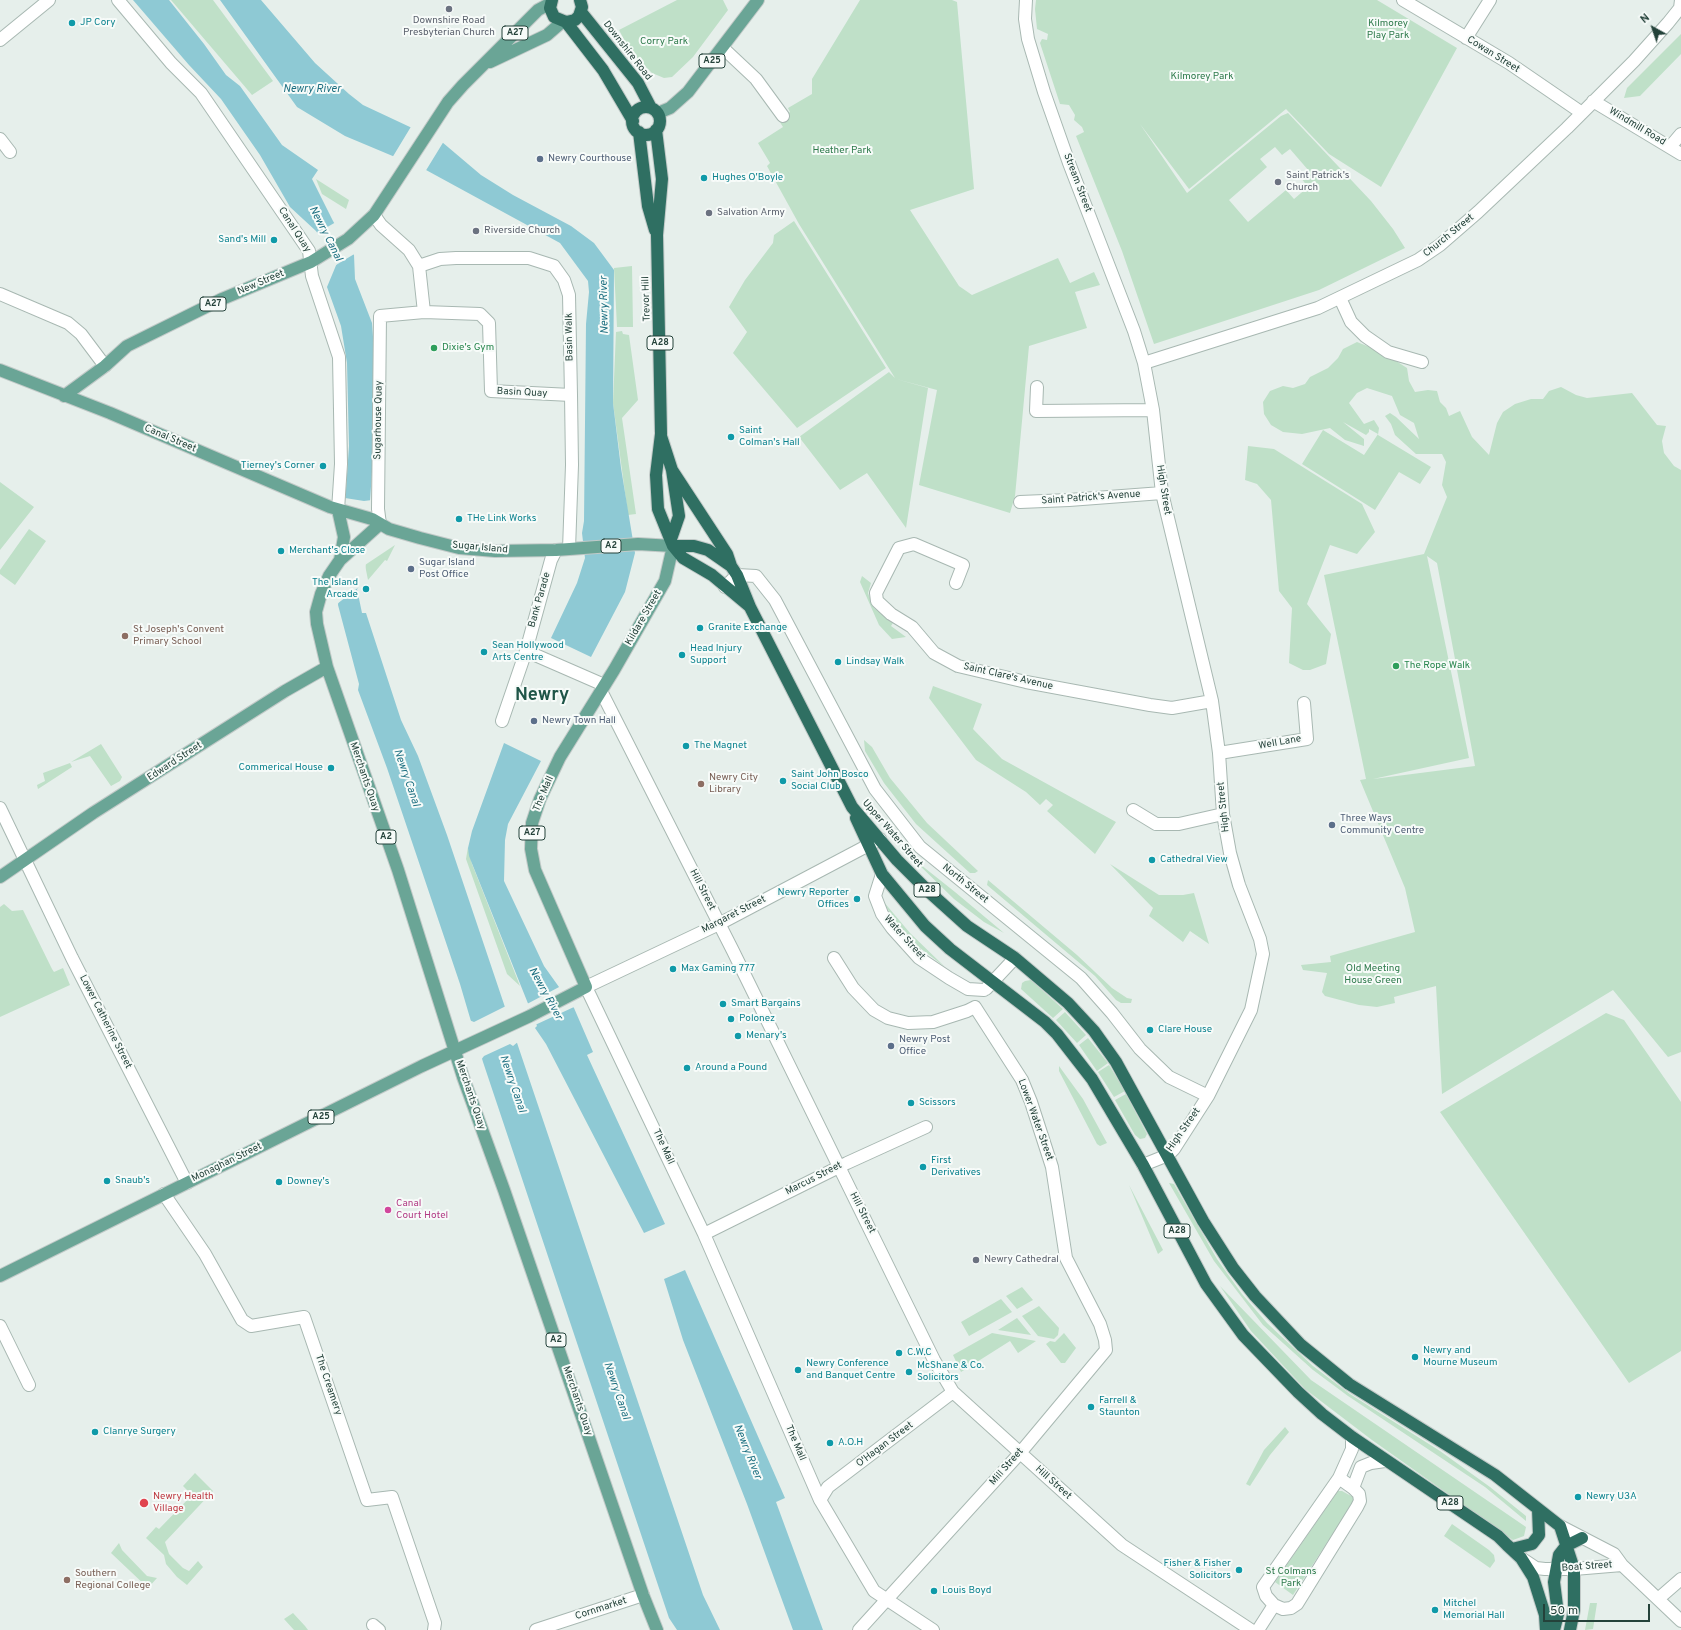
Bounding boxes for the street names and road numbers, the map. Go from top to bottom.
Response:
street label: Downshire Road [600,19,654,83]
road number: A27 [502,26,528,40]
street label: Cowan Street [1464,34,1522,76]
road number: A25 [699,54,725,68]
street label: Windmill Road [1606,105,1668,149]
street label: Stream Street [1060,152,1094,214]
street label: Canal Quay [275,205,313,255]
street label: Church Street [1421,212,1477,260]
street label: New Street [236,268,286,298]
street label: Trevor Hill [640,276,654,322]
road number: A27 [200,297,226,311]
street label: Basin Walk [564,313,576,361]
road number: A28 [647,336,673,350]
street label: Sugarhouse Quay [372,380,386,460]
street label: Basin Quay [496,386,548,400]
street label: Canal Street [142,423,198,455]
street label: High Street [1153,464,1173,516]
street label: Saint Patrick's Avenue [1041,489,1141,507]
road number: A2 [601,539,621,553]
street label: Sugar Island [452,540,508,556]
street label: Bank Parade [526,571,554,629]
street label: Kildare Street [623,588,665,648]
street label: Saint Clare's Avenue [962,661,1054,693]
street label: Well Lane [1258,733,1302,753]
street label: Edward Street [145,740,205,784]
street label: Merchants Quay [346,741,382,813]
street label: The Mall [531,774,557,814]
street label: High Street [1215,781,1233,833]
street label: Upper Water Street [859,798,925,870]
road number: A27 [519,826,545,840]
road number: A2 [376,830,396,844]
street label: North Street [940,862,990,906]
street label: Hill Street [687,867,717,913]
road number: A28 [914,883,940,897]
street label: Margaret Street [700,894,768,936]
street label: Water Street [881,913,927,963]
street label: Lower Catherine Street [76,973,134,1071]
street label: Merchants Quay [452,1059,488,1131]
street label: Lower Water Street [1015,1078,1055,1162]
street label: High Street [1165,1106,1203,1154]
road number: A25 [308,1110,334,1124]
street label: The Mall [650,1127,676,1167]
street label: Monaghan Street [190,1141,264,1185]
street label: Marcus Street [784,1160,844,1198]
street label: Hill Street [847,1190,877,1236]
road number: A28 [1164,1224,1190,1238]
road number: A2 [546,1333,566,1347]
street label: The Creamery [312,1353,344,1417]
street label: Merchants Quay [559,1365,595,1437]
street label: O'Hagan Street [854,1420,916,1470]
street label: The Mall [782,1423,808,1463]
street label: Mill Street [987,1446,1027,1488]
street label: Hill Street [1032,1464,1074,1502]
road number: A28 [1437,1496,1463,1510]
street label: Boat Street [1561,1559,1613,1575]
street label: Cornmarket [574,1595,628,1623]

